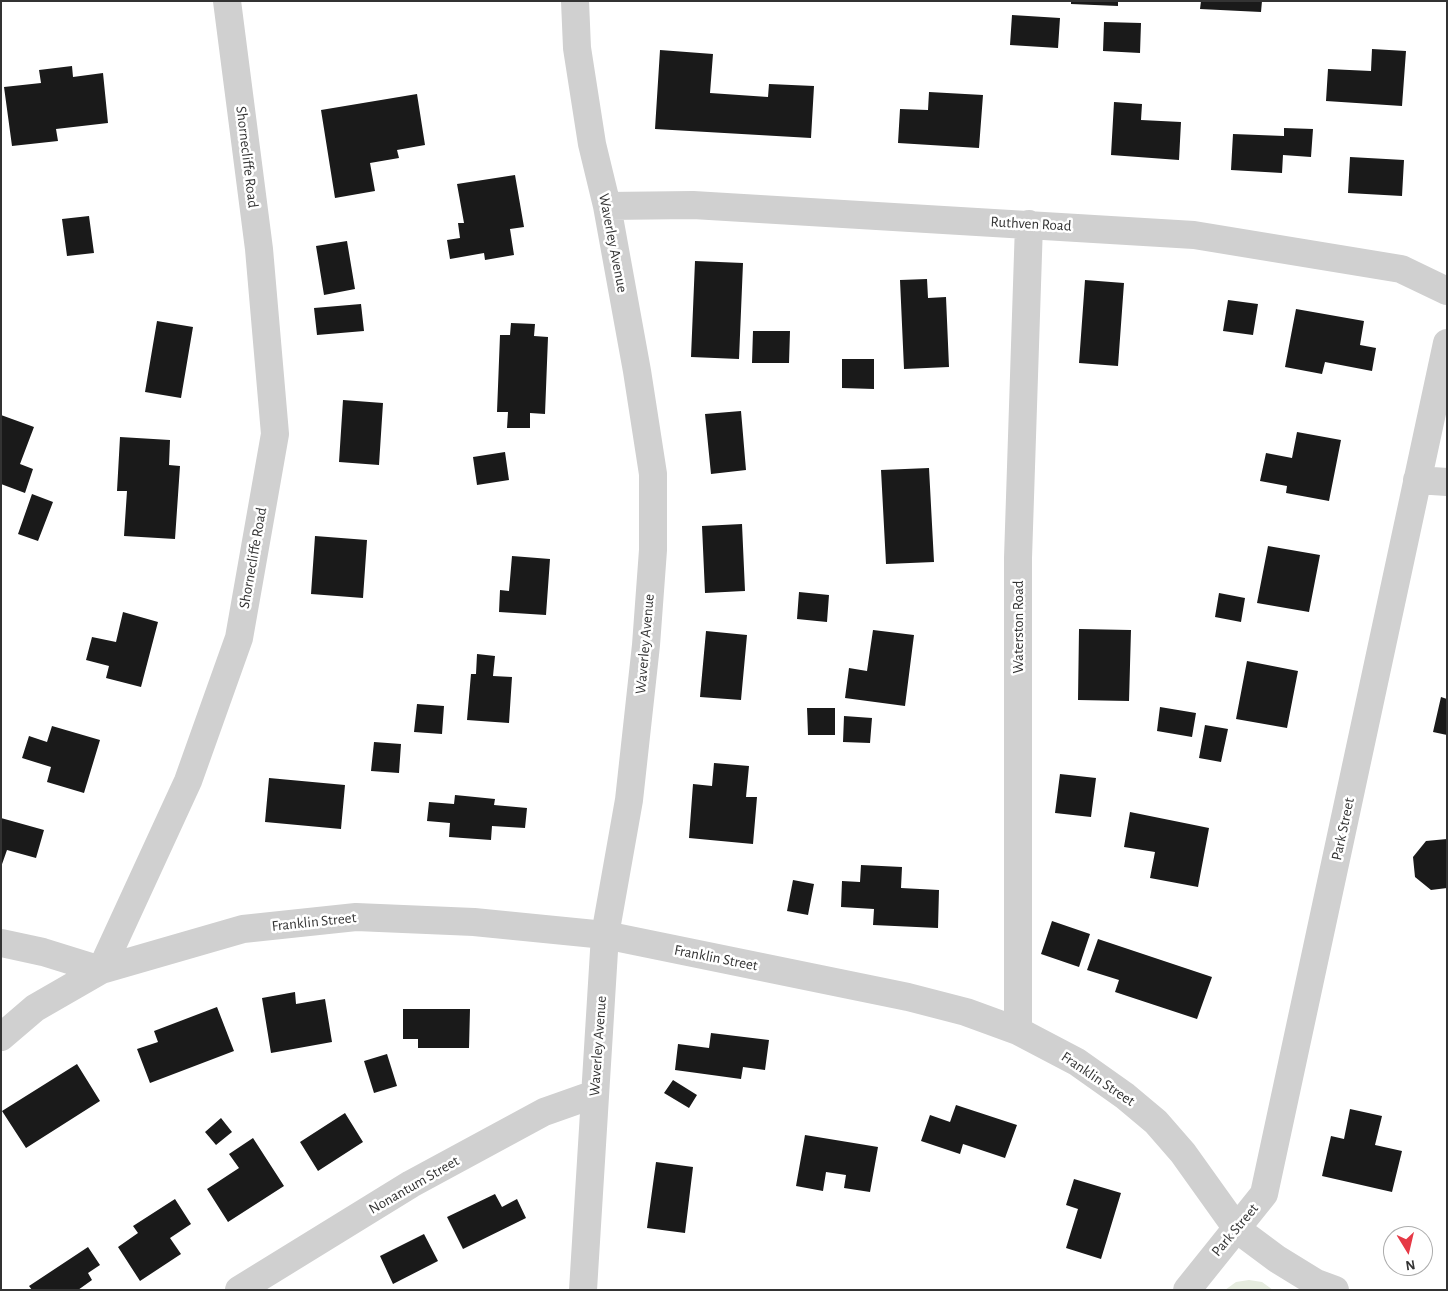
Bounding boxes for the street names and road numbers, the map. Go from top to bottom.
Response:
street label: Shornecliffe Road [232,105,262,209]
street label: Waverley Avenue [595,192,631,294]
street label: Ruthven Road [990,213,1072,235]
street label: Shornecliffe Road [235,506,271,610]
street label: Waterston Road [1009,580,1027,674]
street label: Waverley Avenue [632,593,658,695]
street label: Park Street [1328,796,1358,862]
street label: Franklin Street [271,909,357,935]
street label: Franklin Street [673,941,759,975]
street label: Waverley Avenue [586,995,610,1097]
street label: Franklin Street [1058,1048,1138,1110]
street label: Nonantum Street [366,1152,462,1218]
street label: Park Street [1208,1200,1262,1260]

